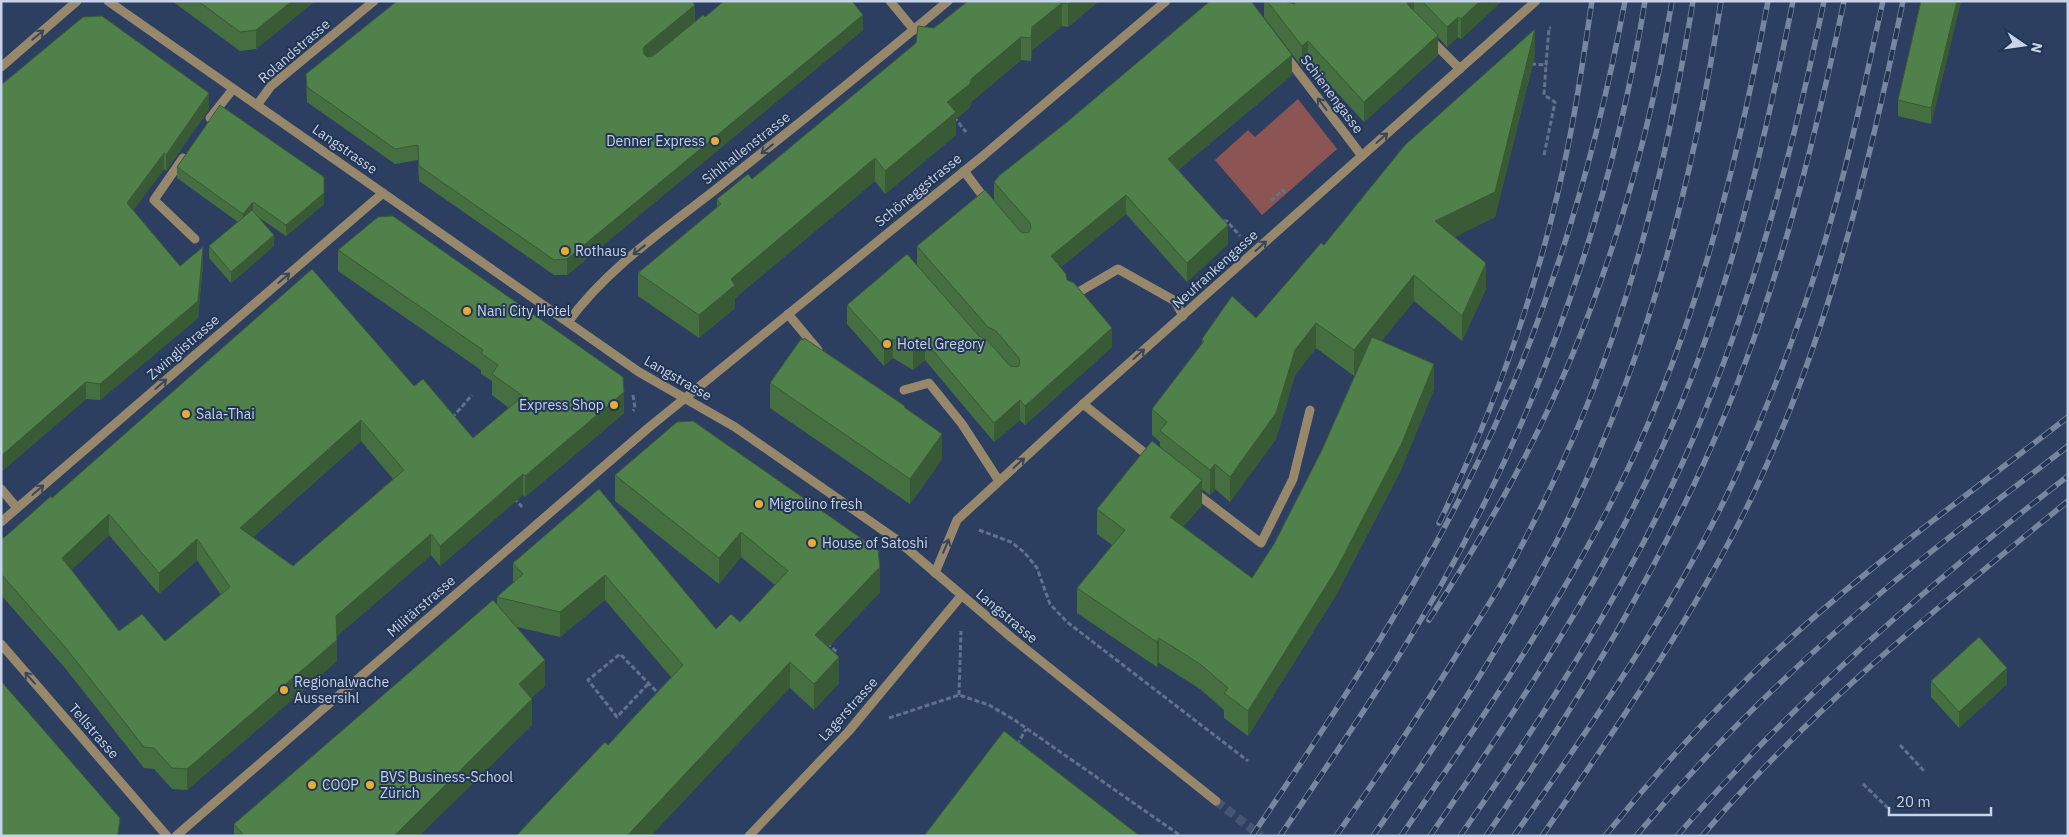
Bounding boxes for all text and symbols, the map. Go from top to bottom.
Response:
street label: Rolandstrasse [254,15,334,87]
north arrow [1999,20,2049,70]
one-way arrow [32,29,45,41]
text: N [2027,41,2047,55]
street label: Schienengasse [1297,51,1368,137]
one-way arrow [1317,97,1327,111]
street label: Sihlhallenstrasse [698,108,794,188]
street label: Langstrasse [309,120,381,178]
place label: Denner Express [606,132,705,150]
one-way arrow [1376,132,1389,144]
marker: Denner Express [709,135,721,147]
one-way arrow [761,143,774,154]
street label: Schöneggstrasse [871,149,965,231]
street label: Neufrankengasse [1168,225,1262,312]
one-way arrow [1254,241,1267,252]
place label: Rothaus [575,242,627,260]
one-way arrow [633,244,646,255]
marker: Rothaus [559,245,571,257]
one-way arrow [278,272,291,284]
place label: Nani City Hotel [477,302,571,320]
marker: Nani City Hotel [461,305,473,317]
street label: Zwinglistrasse [143,310,223,383]
place label: Hotel Gregory [897,335,984,353]
marker: Hotel Gregory [881,338,893,350]
one-way arrow [1133,348,1146,360]
street label: Langstrasse [641,351,715,405]
one-way arrow [154,379,167,390]
place label: Express Shop [519,396,604,414]
marker: Express Shop [608,399,620,411]
place label: Sala-Thai [196,405,255,423]
marker: Sala-Thai [180,408,192,420]
one-way arrow [1012,457,1025,469]
one-way arrow [31,485,44,496]
place label: Migrolino fresh [769,495,863,513]
marker: Migrolino fresh [753,498,765,510]
place label: House of Satoshi [822,534,928,552]
marker: House of Satoshi [806,537,818,549]
one-way arrow [942,539,952,554]
street label: Militärstrasse [383,571,459,641]
street label: Langstrasse [972,585,1042,647]
one-way arrow [25,671,36,684]
place label: Regionalwache Aussersihl [294,673,389,707]
street label: Lagerstrasse [815,673,882,745]
marker: Regionalwache Aussersihl [278,684,290,696]
street label: Tellstrasse [65,700,123,763]
place label: BVS Business-School Zürich [380,768,513,802]
place label: COOP [322,776,359,794]
marker: COOP [306,779,318,791]
marker: BVS Business-School Zürich [364,779,376,791]
scale bar [1889,784,1992,816]
text: 20 m [1896,792,1931,811]

